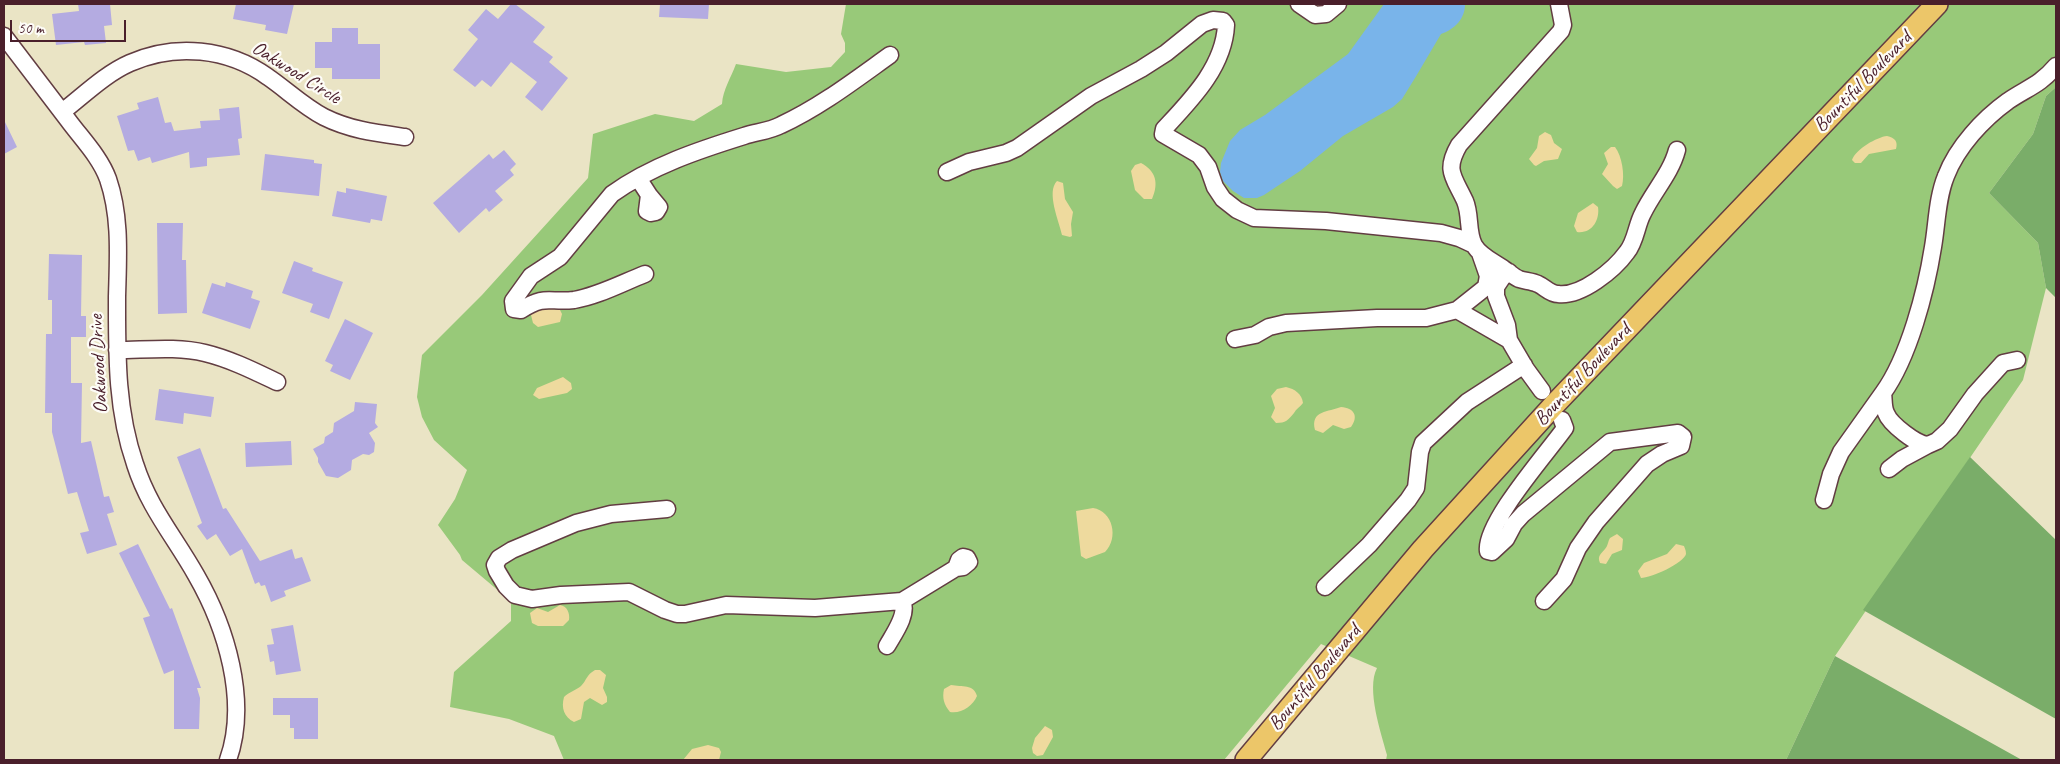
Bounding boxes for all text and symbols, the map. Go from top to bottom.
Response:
scale bar [12,10,129,42]
text: 50 m [18,19,44,38]
street label: Bountiful Boulevard [1809,27,1917,137]
street label: Oakwood Circle [247,36,345,110]
street label: Oakwood Drive [84,314,114,414]
street label: Bountiful Boulevard [1530,319,1636,431]
street label: Bountiful Boulevard [1264,620,1366,736]

